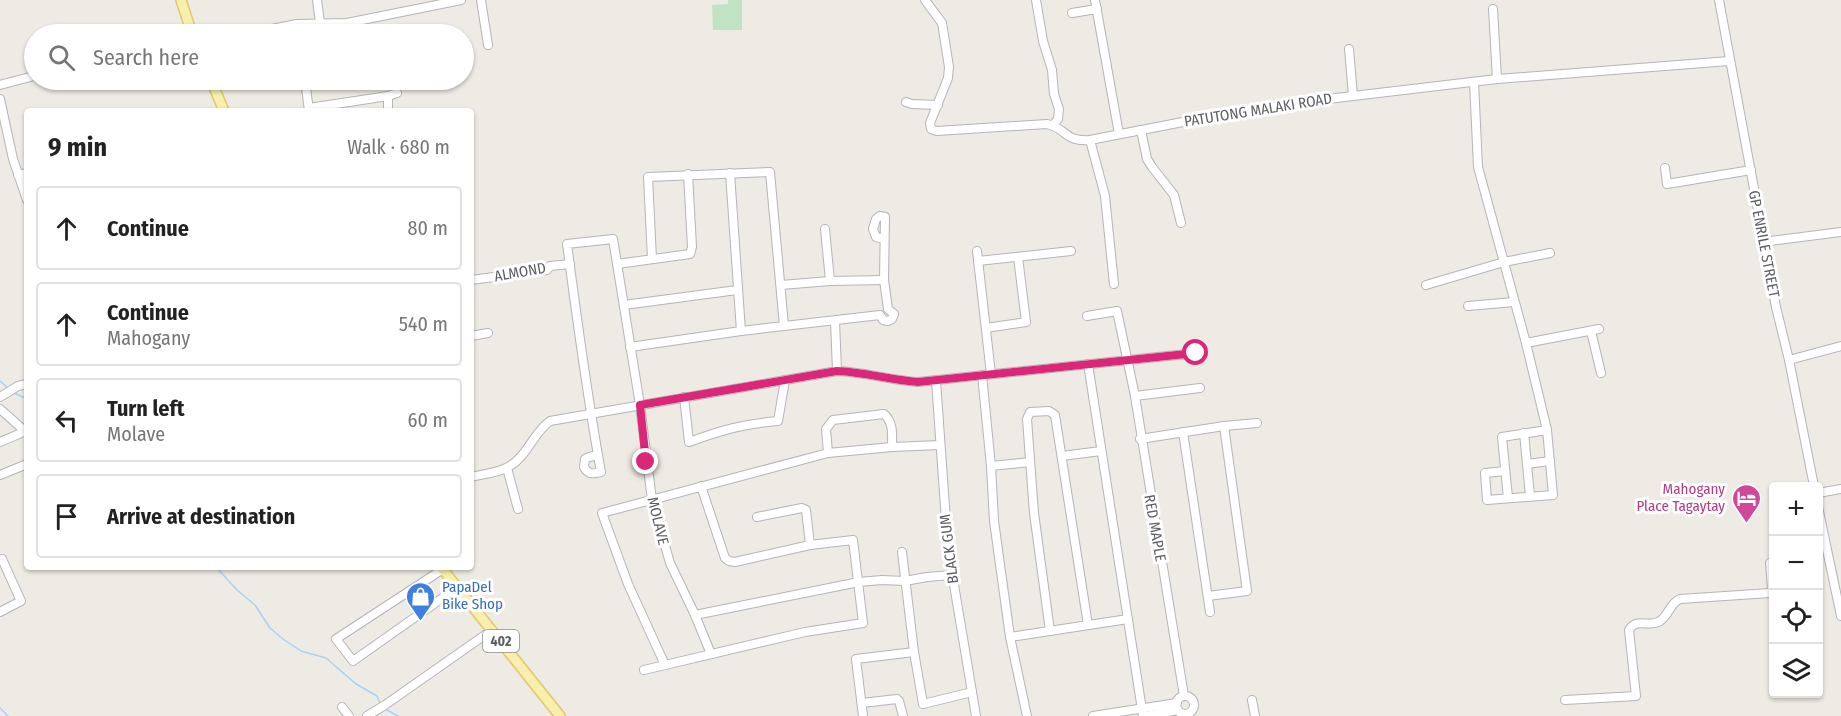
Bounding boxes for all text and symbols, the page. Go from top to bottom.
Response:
search box [24,24,474,90]
icon: search [45,41,78,74]
text: Search here [93,44,199,71]
street label: PATUTONG MALAKI ROAD [1183,89,1333,131]
text: 9 min [48,132,107,163]
text: Walk · 680 m [347,135,450,159]
street label: GP ENRILE STREET [1745,189,1783,299]
icon: ahead [50,212,83,245]
text: Continue [107,215,189,242]
text: 80 m [408,216,448,240]
street label: ALMOND [493,259,547,285]
text: Continue [107,299,189,326]
icon: ahead [50,308,83,341]
text: 540 m [399,312,448,336]
text: Mahogany [107,326,190,350]
route start [1182,339,1208,365]
text: Turn left [107,395,185,422]
icon: left [50,404,83,437]
text: 60 m [408,408,448,432]
text: Molave [107,422,165,446]
route end [632,448,658,474]
place label: Mahogany Place Tagaytay [1636,480,1725,515]
hotel icon: Mahogany Place Tagaytay [1730,482,1762,524]
map controls [1769,482,1823,698]
button: + [1769,482,1823,536]
street label: RED MAPLE [1140,493,1170,563]
street label: MOLAVE [643,495,673,547]
icon: arrive [50,500,83,533]
text: Arrive at destination [107,503,295,530]
street label: BLACK GUM [936,513,962,585]
button: − [1769,536,1823,590]
place label: PapaDel Bike Shop [442,578,503,613]
shop icon: PapaDel Bike Shop [405,580,437,622]
button: locate [1769,590,1823,644]
road number: 402 [483,630,519,652]
button: layers [1769,644,1823,698]

